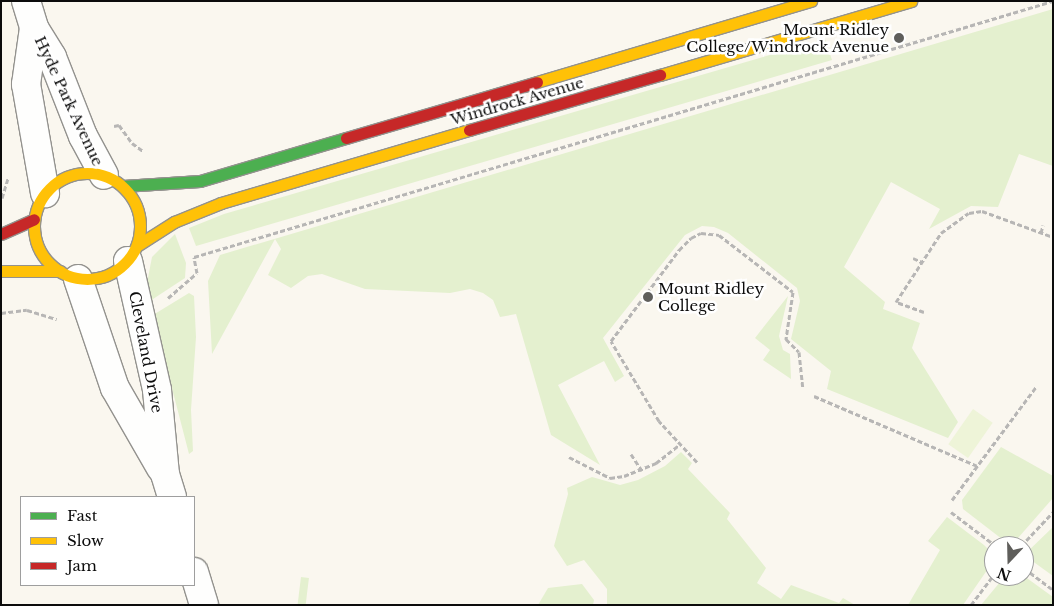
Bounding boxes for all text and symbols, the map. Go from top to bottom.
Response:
place label: Mount Ridley College/Windrock Avenue [685,20,889,55]
marker: Mount Ridley College/Windrock Avenue [893,32,905,44]
street label: Hyde Park Avenue [31,33,107,169]
street label: Windrock Avenue [448,73,586,129]
place label: Mount Ridley College [658,279,764,314]
street label: Cleveland Drive [125,290,167,414]
marker: Mount Ridley College [642,291,654,303]
legend [20,496,195,586]
text: Fast [67,506,97,525]
text: Slow [67,531,104,550]
north arrow [984,536,1034,586]
text: Jam [67,556,97,575]
text: N [995,563,1013,585]

